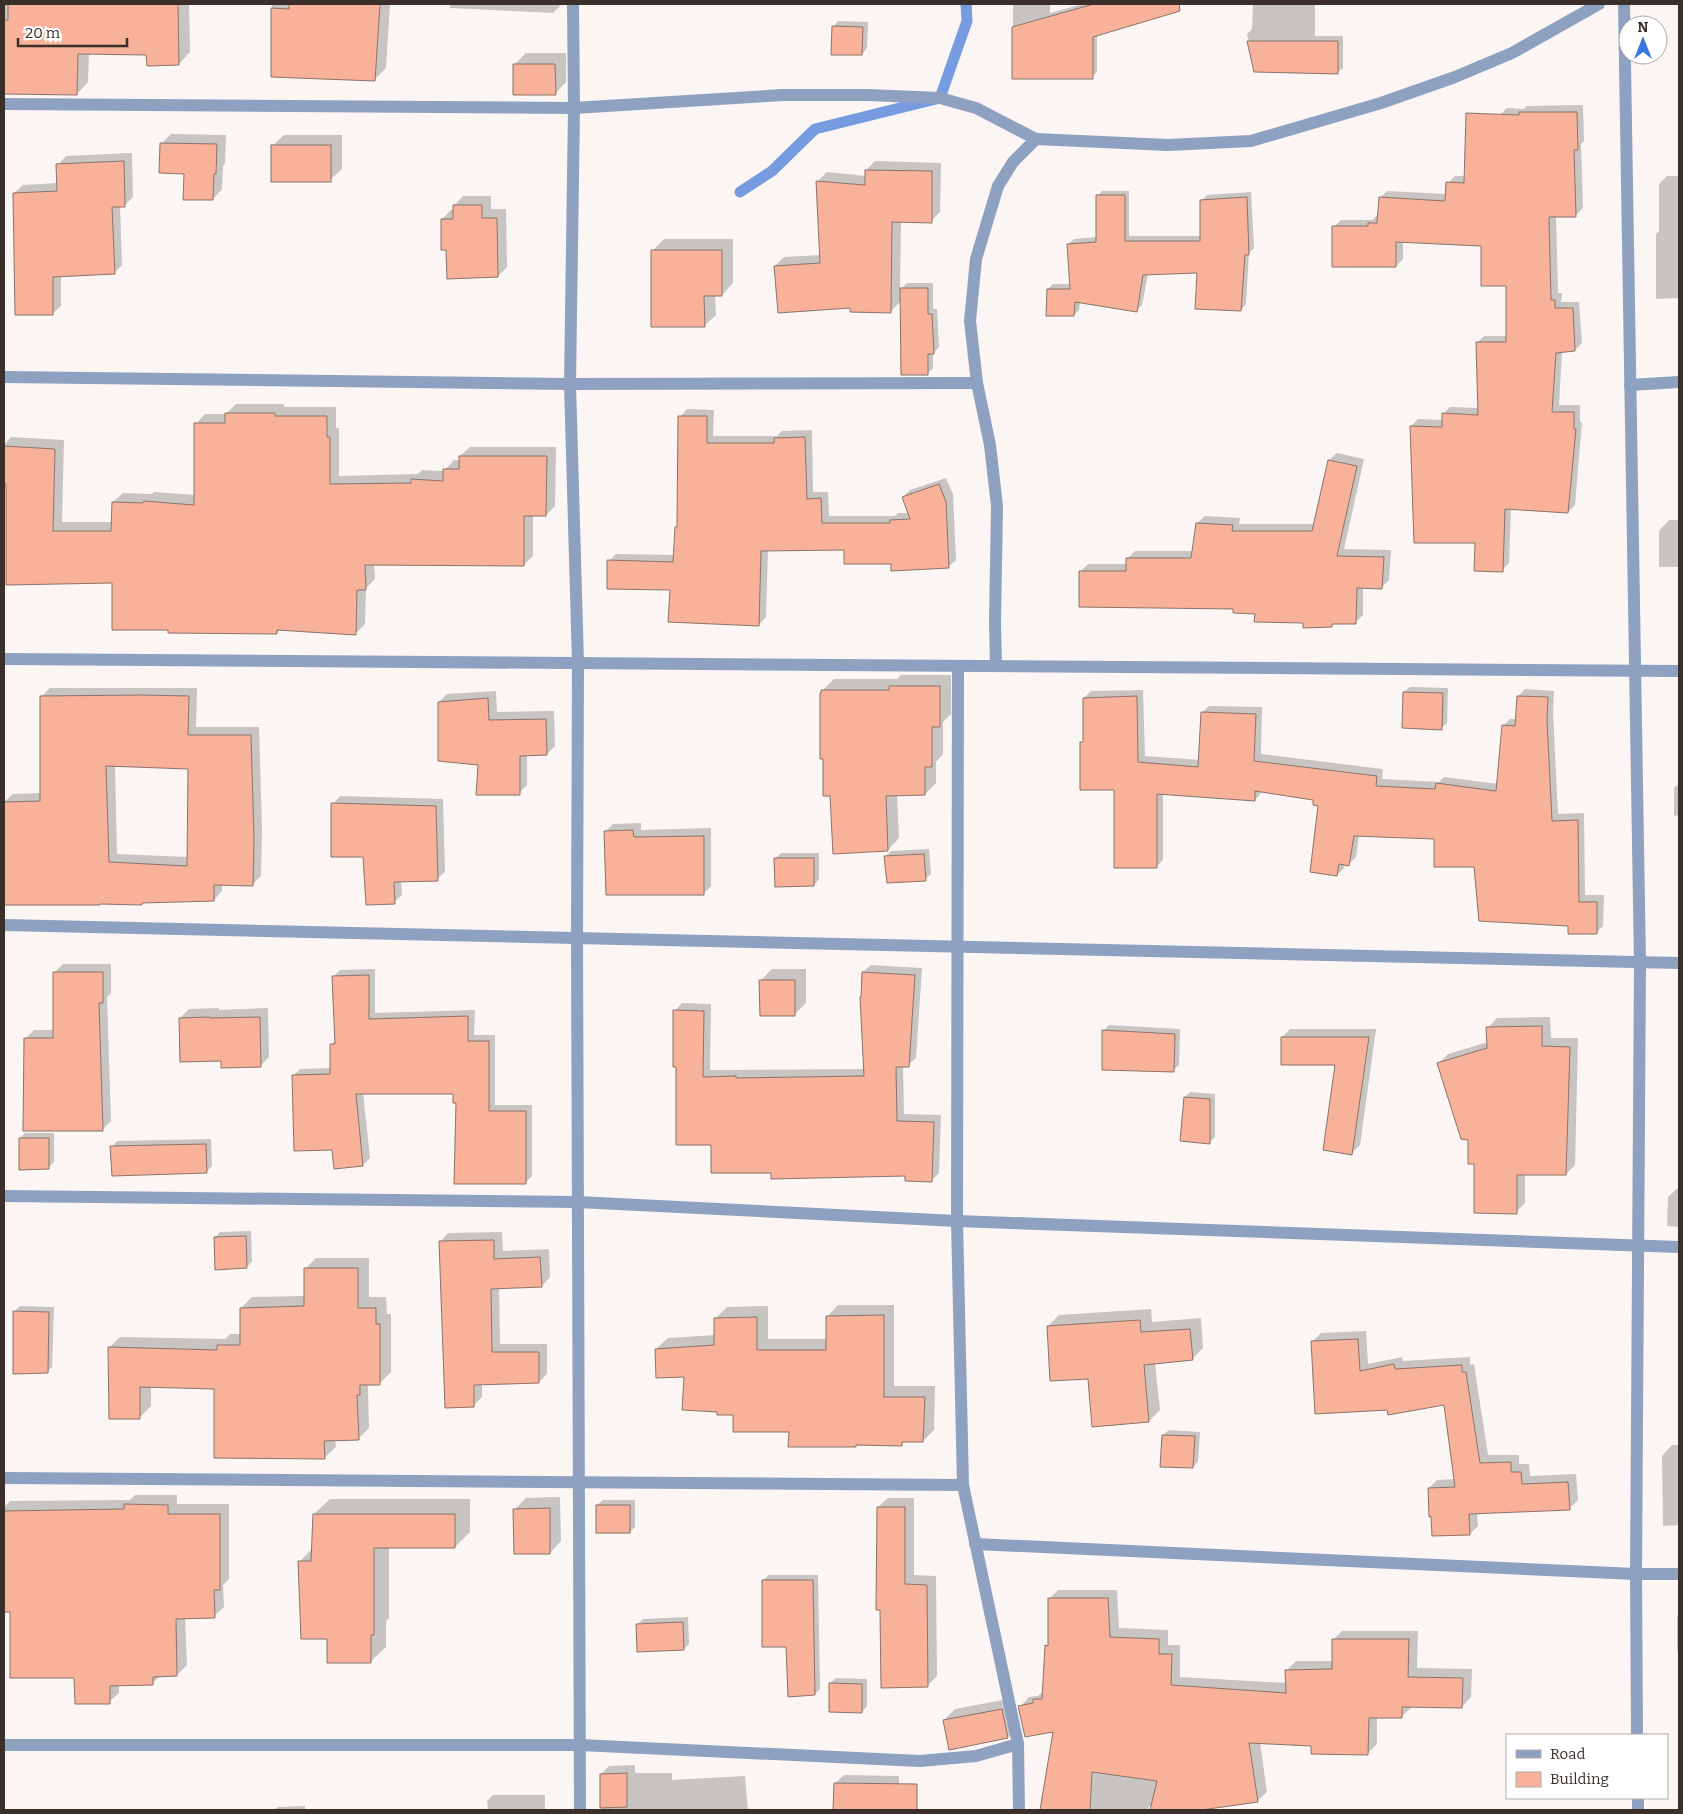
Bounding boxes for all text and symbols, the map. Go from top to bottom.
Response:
scale bar [18,15,126,47]
north arrow [1618,15,1668,65]
text: N [1638,19,1649,36]
text: 20 m [25,24,61,42]
legend [1506,1734,1668,1799]
text: Road [1550,1745,1585,1763]
text: Building [1550,1770,1609,1788]

